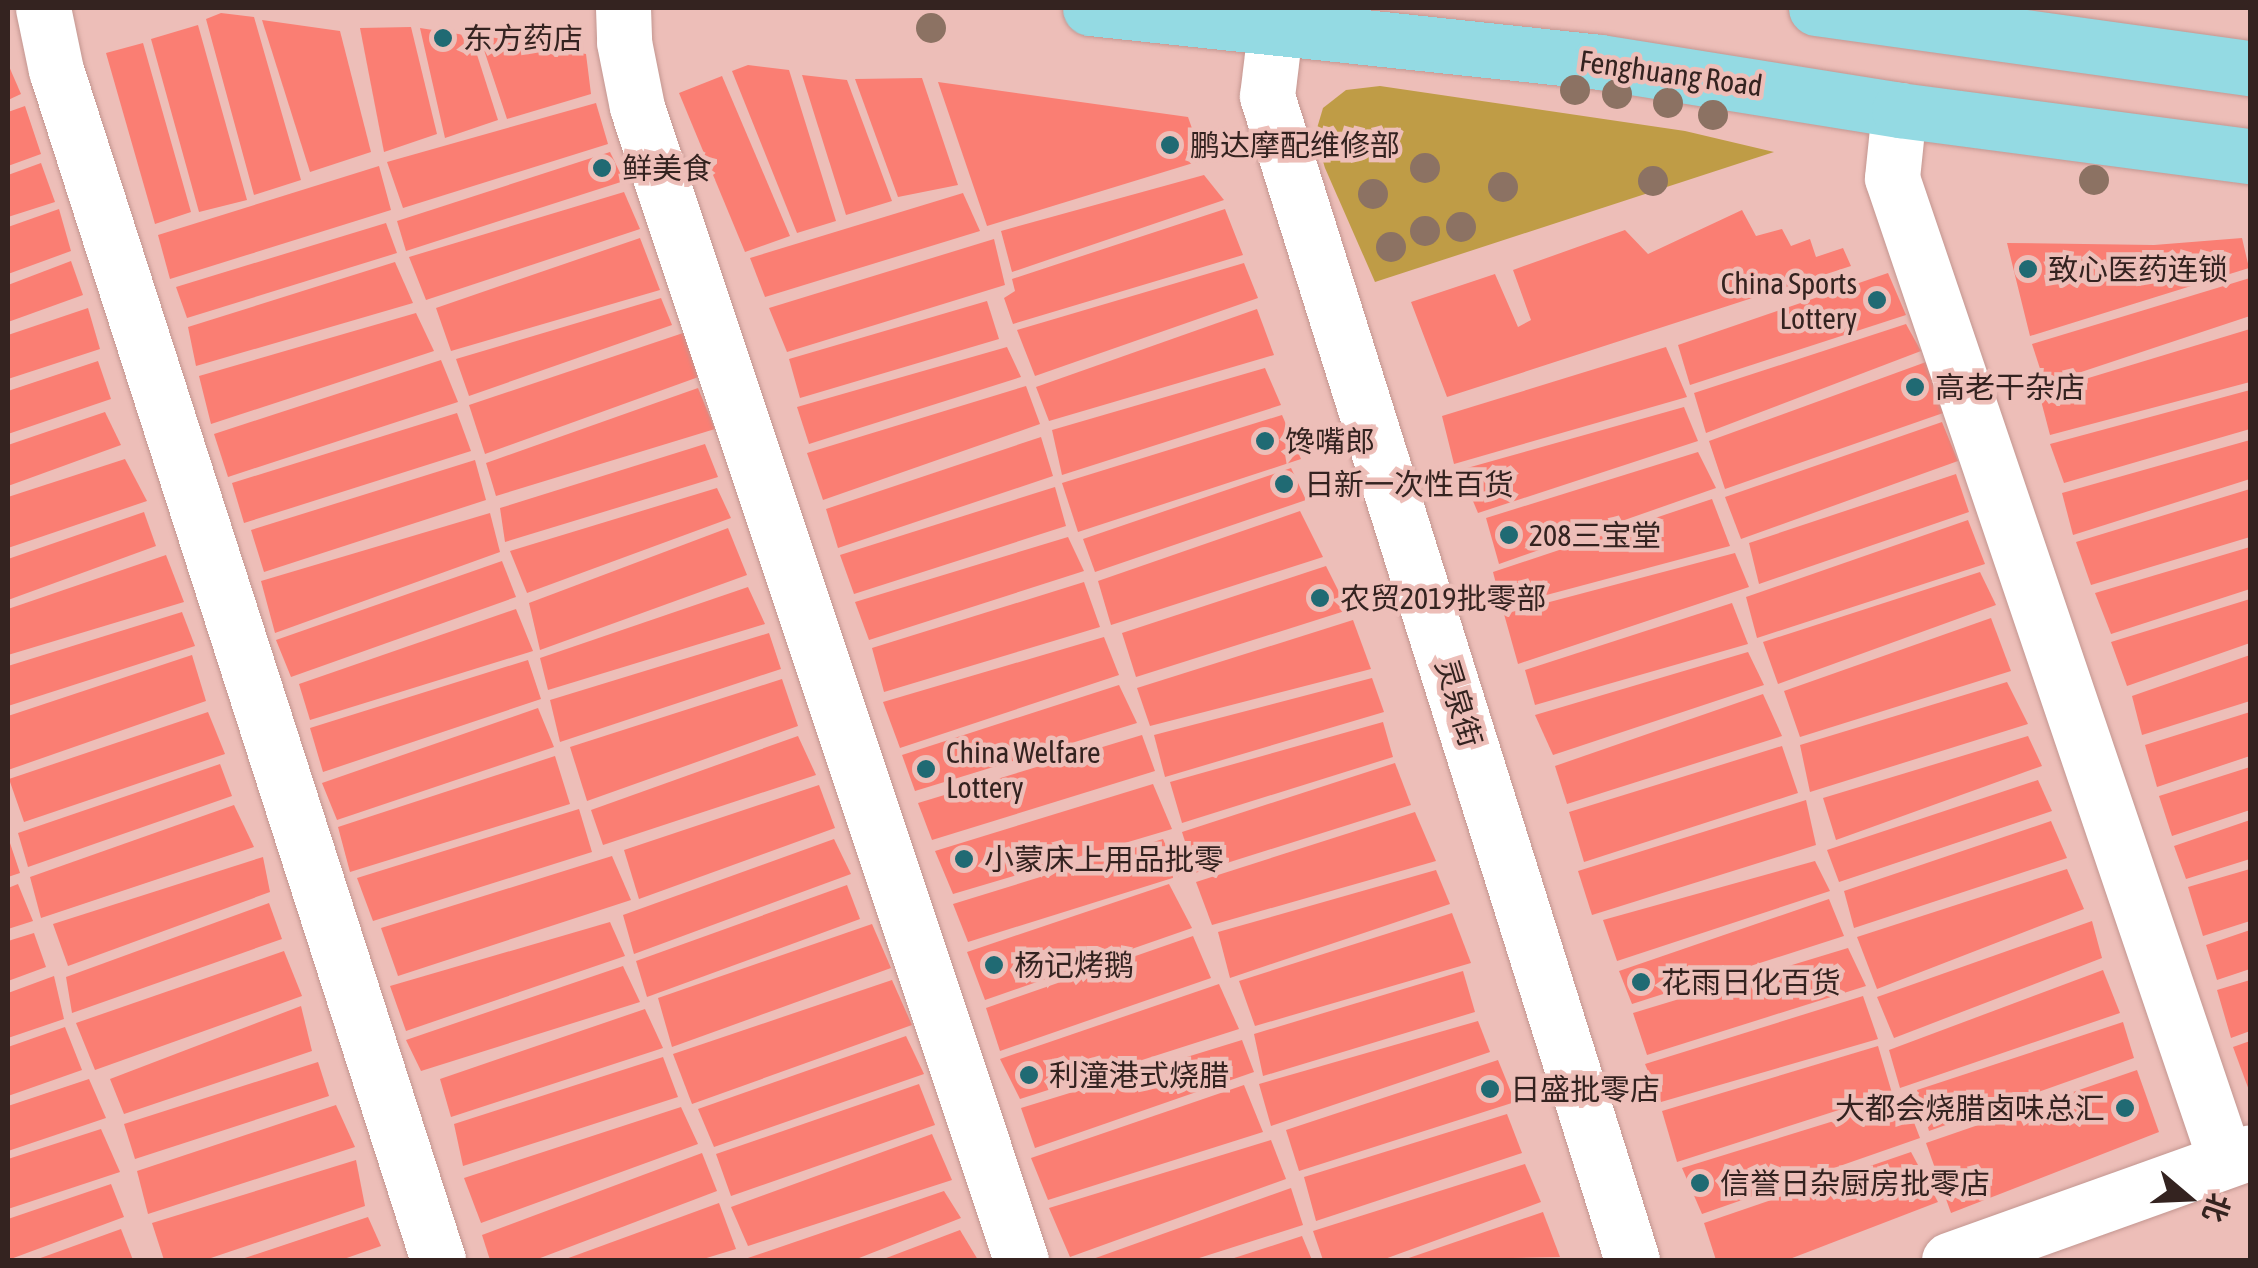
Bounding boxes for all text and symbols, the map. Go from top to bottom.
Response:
place label: 东方药店 [463,20,583,56]
marker: 东方药店 [432,27,454,49]
street label: Fenghuang Road [1577,42,1765,104]
place label: 鹏达摩配维修部 [1190,127,1400,163]
marker: 鹏达摩配维修部 [1159,134,1181,156]
place label: 鲜美食 [622,150,712,186]
marker: 鲜美食 [591,157,613,179]
place label: 致心医药连锁 [2048,251,2228,287]
marker: 致心医药连锁 [2017,258,2039,280]
place label: China Sports Lottery [1721,265,1857,336]
marker: China Sports Lottery [1866,289,1888,311]
place label: 高老干杂店 [1935,369,2085,405]
marker: 高老干杂店 [1904,376,1926,398]
place label: 馋嘴郎 [1285,423,1375,459]
marker: 馋嘴郎 [1254,430,1276,452]
place label: 日新一次性百货 [1304,466,1514,502]
marker: 日新一次性百货 [1273,473,1295,495]
place label: 208三宝堂 [1529,517,1661,553]
marker: 208三宝堂 [1498,524,1520,546]
place label: 农贸2019批零部 [1340,580,1546,616]
marker: 农贸2019批零部 [1309,587,1331,609]
street label: 灵泉街 [1429,655,1489,751]
place label: China Welfare Lottery [946,734,1101,804]
marker: China Welfare Lottery [915,758,937,780]
place label: 小蒙床上用品批零 [984,841,1224,877]
marker: 小蒙床上用品批零 [953,848,975,870]
place label: 杨记烤鹅 [1014,947,1134,983]
marker: 杨记烤鹅 [983,954,1005,976]
place label: 花雨日化百货 [1661,964,1841,1000]
marker: 花雨日化百货 [1630,971,1652,993]
place label: 利潼港式烧腊 [1049,1057,1229,1093]
marker: 利潼港式烧腊 [1018,1064,1040,1086]
place label: 日盛批零店 [1510,1071,1660,1107]
marker: 日盛批零店 [1479,1078,1501,1100]
place label: 大都会烧腊卤味总汇 [1835,1090,2105,1126]
marker: 大都会烧腊卤味总汇 [2114,1097,2136,1119]
north arrow [2138,1148,2238,1248]
place label: 信誉日杂厨房批零店 [1720,1165,1990,1201]
marker: 信誉日杂厨房批零店 [1689,1172,1711,1194]
text: 北 [2197,1189,2236,1226]

